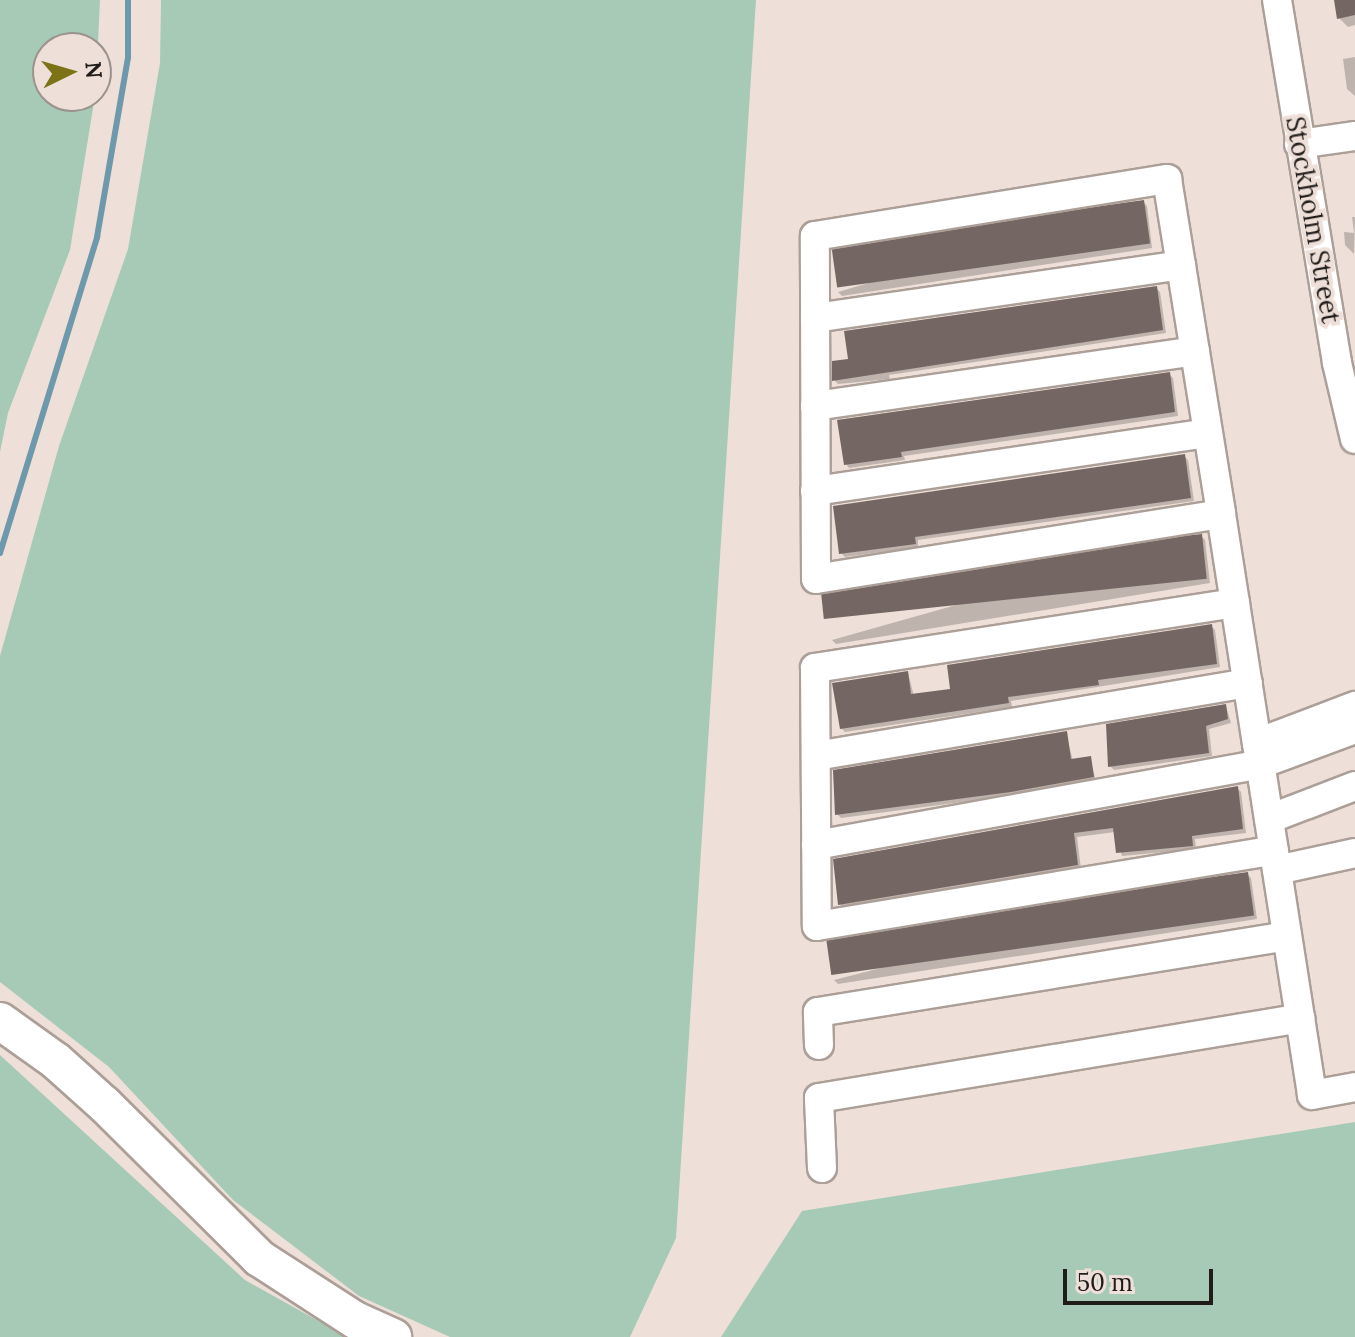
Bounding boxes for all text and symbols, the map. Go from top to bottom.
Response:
north arrow [32,32,112,112]
text: N [79,60,109,80]
street label: Stockholm Street [1279,114,1347,326]
scale bar [1067,1253,1217,1303]
text: 50 m [1077,1267,1133,1298]

